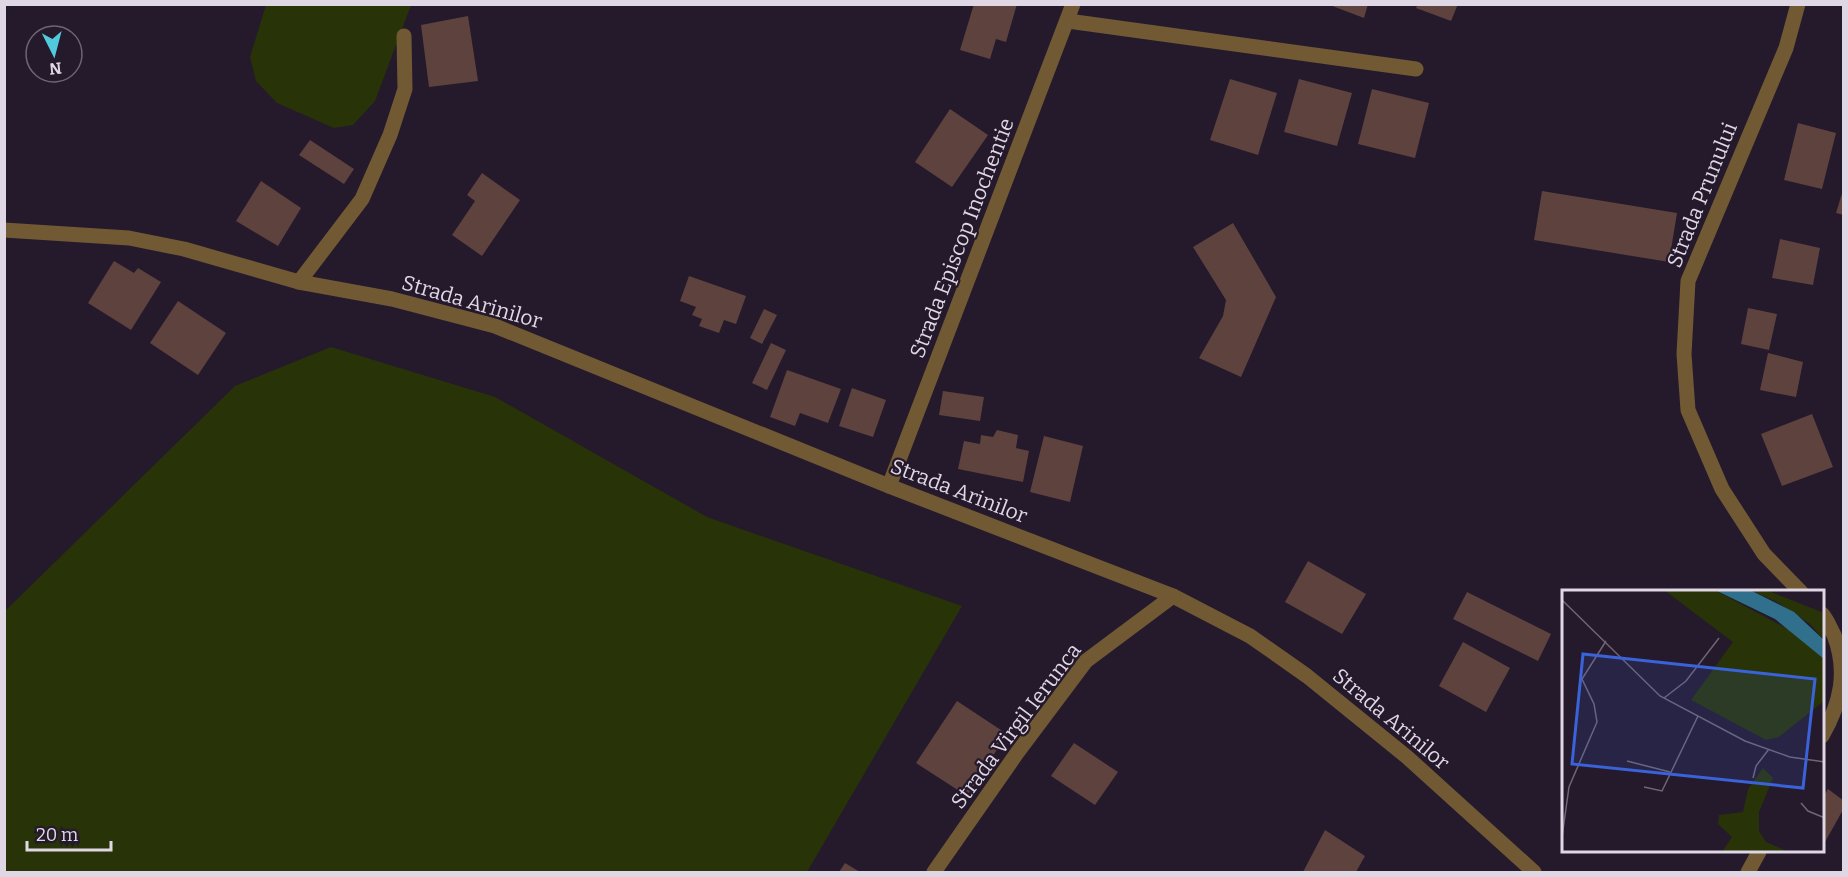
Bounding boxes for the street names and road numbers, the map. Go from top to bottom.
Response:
street label: Strada Episcop Inochentie [904,114,1020,362]
street label: Strada Prunului [1661,119,1743,271]
street label: Strada Arinilor [399,270,545,334]
street label: Strada Arinilor [887,453,1031,529]
street label: Strada Virgil Ierunca [945,638,1087,814]
street label: Strada Arinilor [1327,663,1455,775]

